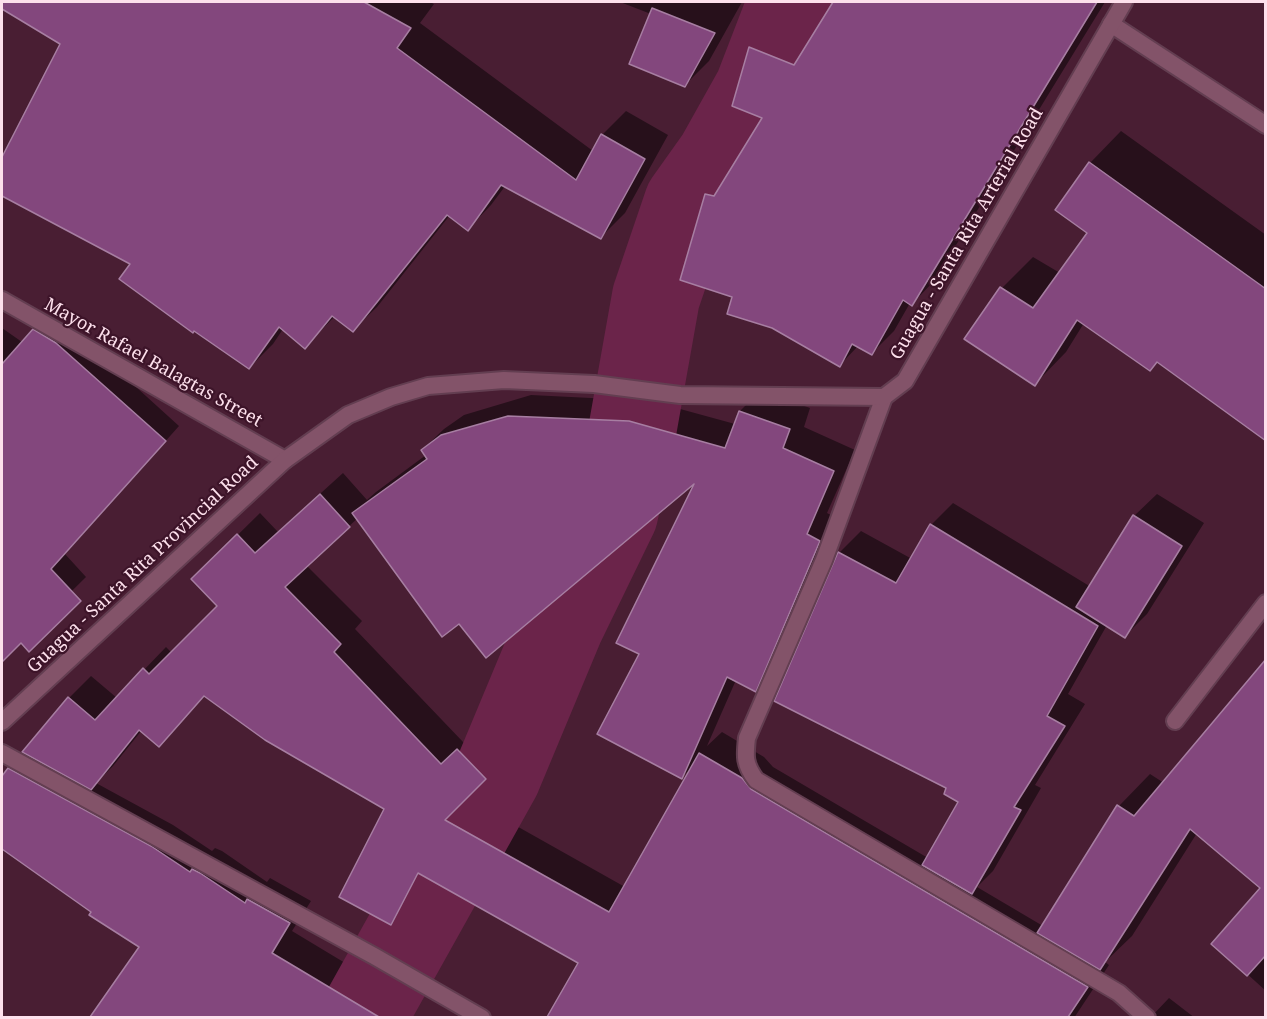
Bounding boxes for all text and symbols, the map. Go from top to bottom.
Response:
street label: Guagua - Santa Rita Arterial Road [886,104,1048,364]
street label: Mayor Rafael Balagtas Street [40,294,266,432]
street label: Guagua - Santa Rita Provincial Road [23,452,263,678]

